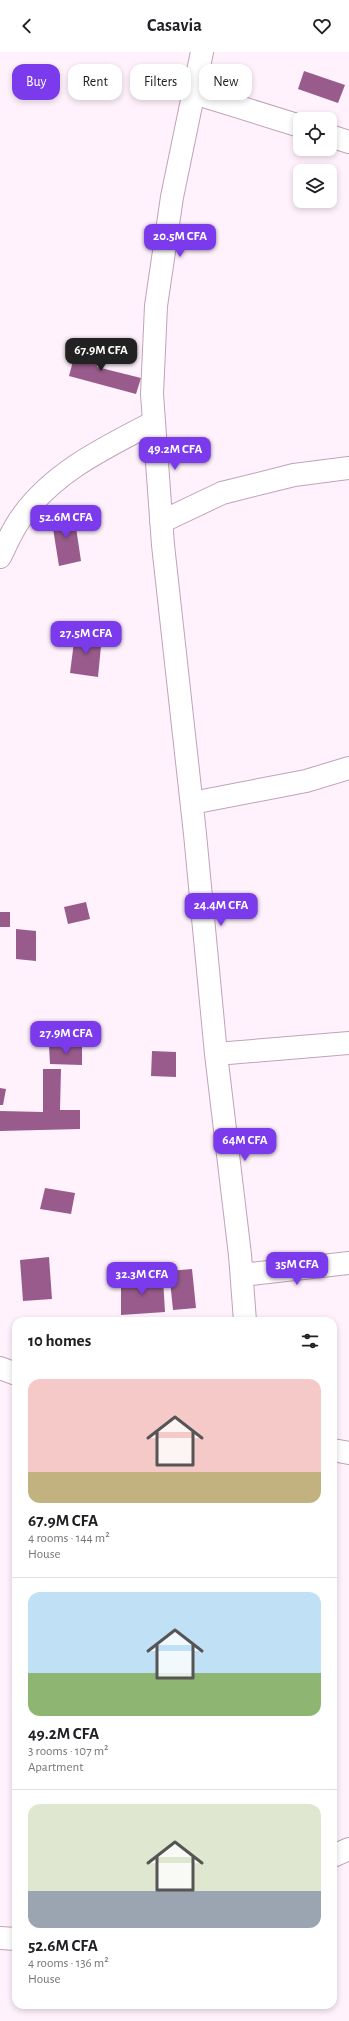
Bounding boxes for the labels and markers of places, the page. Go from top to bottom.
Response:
pin: 20.5M CFA [134,224,226,258]
pin: 67.9M CFA [55,338,147,372]
pin: 49.2M CFA [129,437,221,471]
pin: 52.6M CFA [20,505,112,539]
pin: 27.5M CFA [40,621,132,655]
pin: 24.4M CFA [175,893,267,927]
pin: 27.9M CFA [20,1021,112,1055]
pin: 64M CFA [208,1128,282,1162]
pin: 35M CFA [260,1252,334,1286]
pin: 32.3M CFA [96,1262,188,1296]

